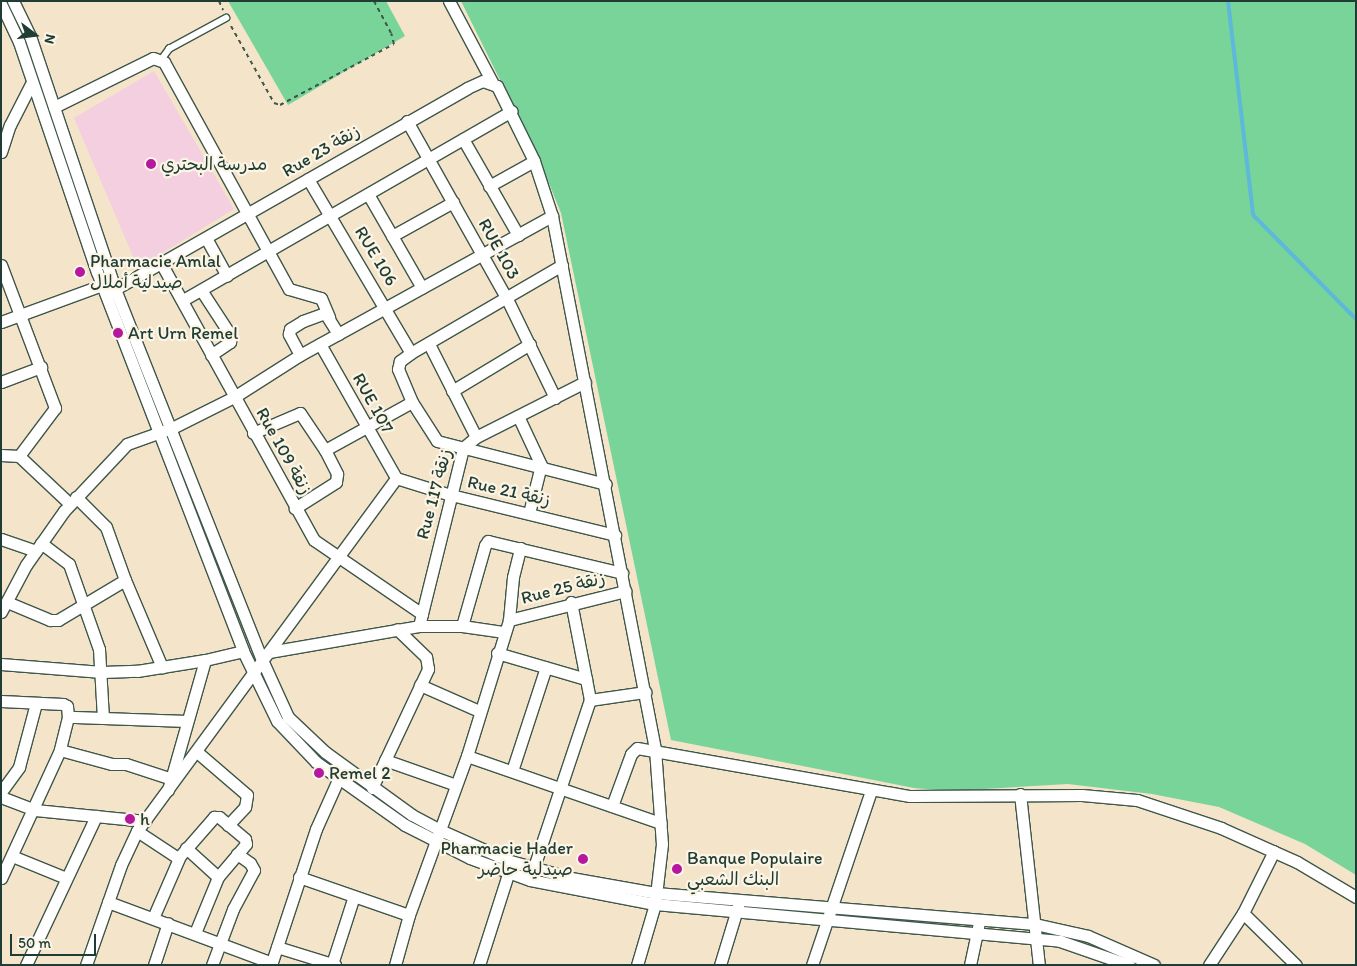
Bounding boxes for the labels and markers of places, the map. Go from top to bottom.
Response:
place label: مدرسة البحتري [161,153,267,175]
marker: مدرسة البحتري [145,158,157,170]
place label: Pharmacie Amlal صيدلية أملال [90,251,222,294]
marker: Pharmacie Amlal صيدلية أملال [74,266,86,278]
place label: Art Urn Remel [128,322,238,344]
marker: Art Urn Remel [112,327,124,339]
place label: Remel 2 [329,762,391,784]
marker: Remel 2 [313,767,325,779]
place label: h [140,808,150,830]
marker: h [124,813,136,825]
place label: Pharmacie Hader صيدلية حاضر [440,838,573,881]
place label: Banque Populaire البنك الشعبي [687,848,823,891]
marker: Pharmacie Hader صيدلية حاضر [577,853,589,865]
marker: Banque Populaire البنك الشعبي [671,863,683,875]

